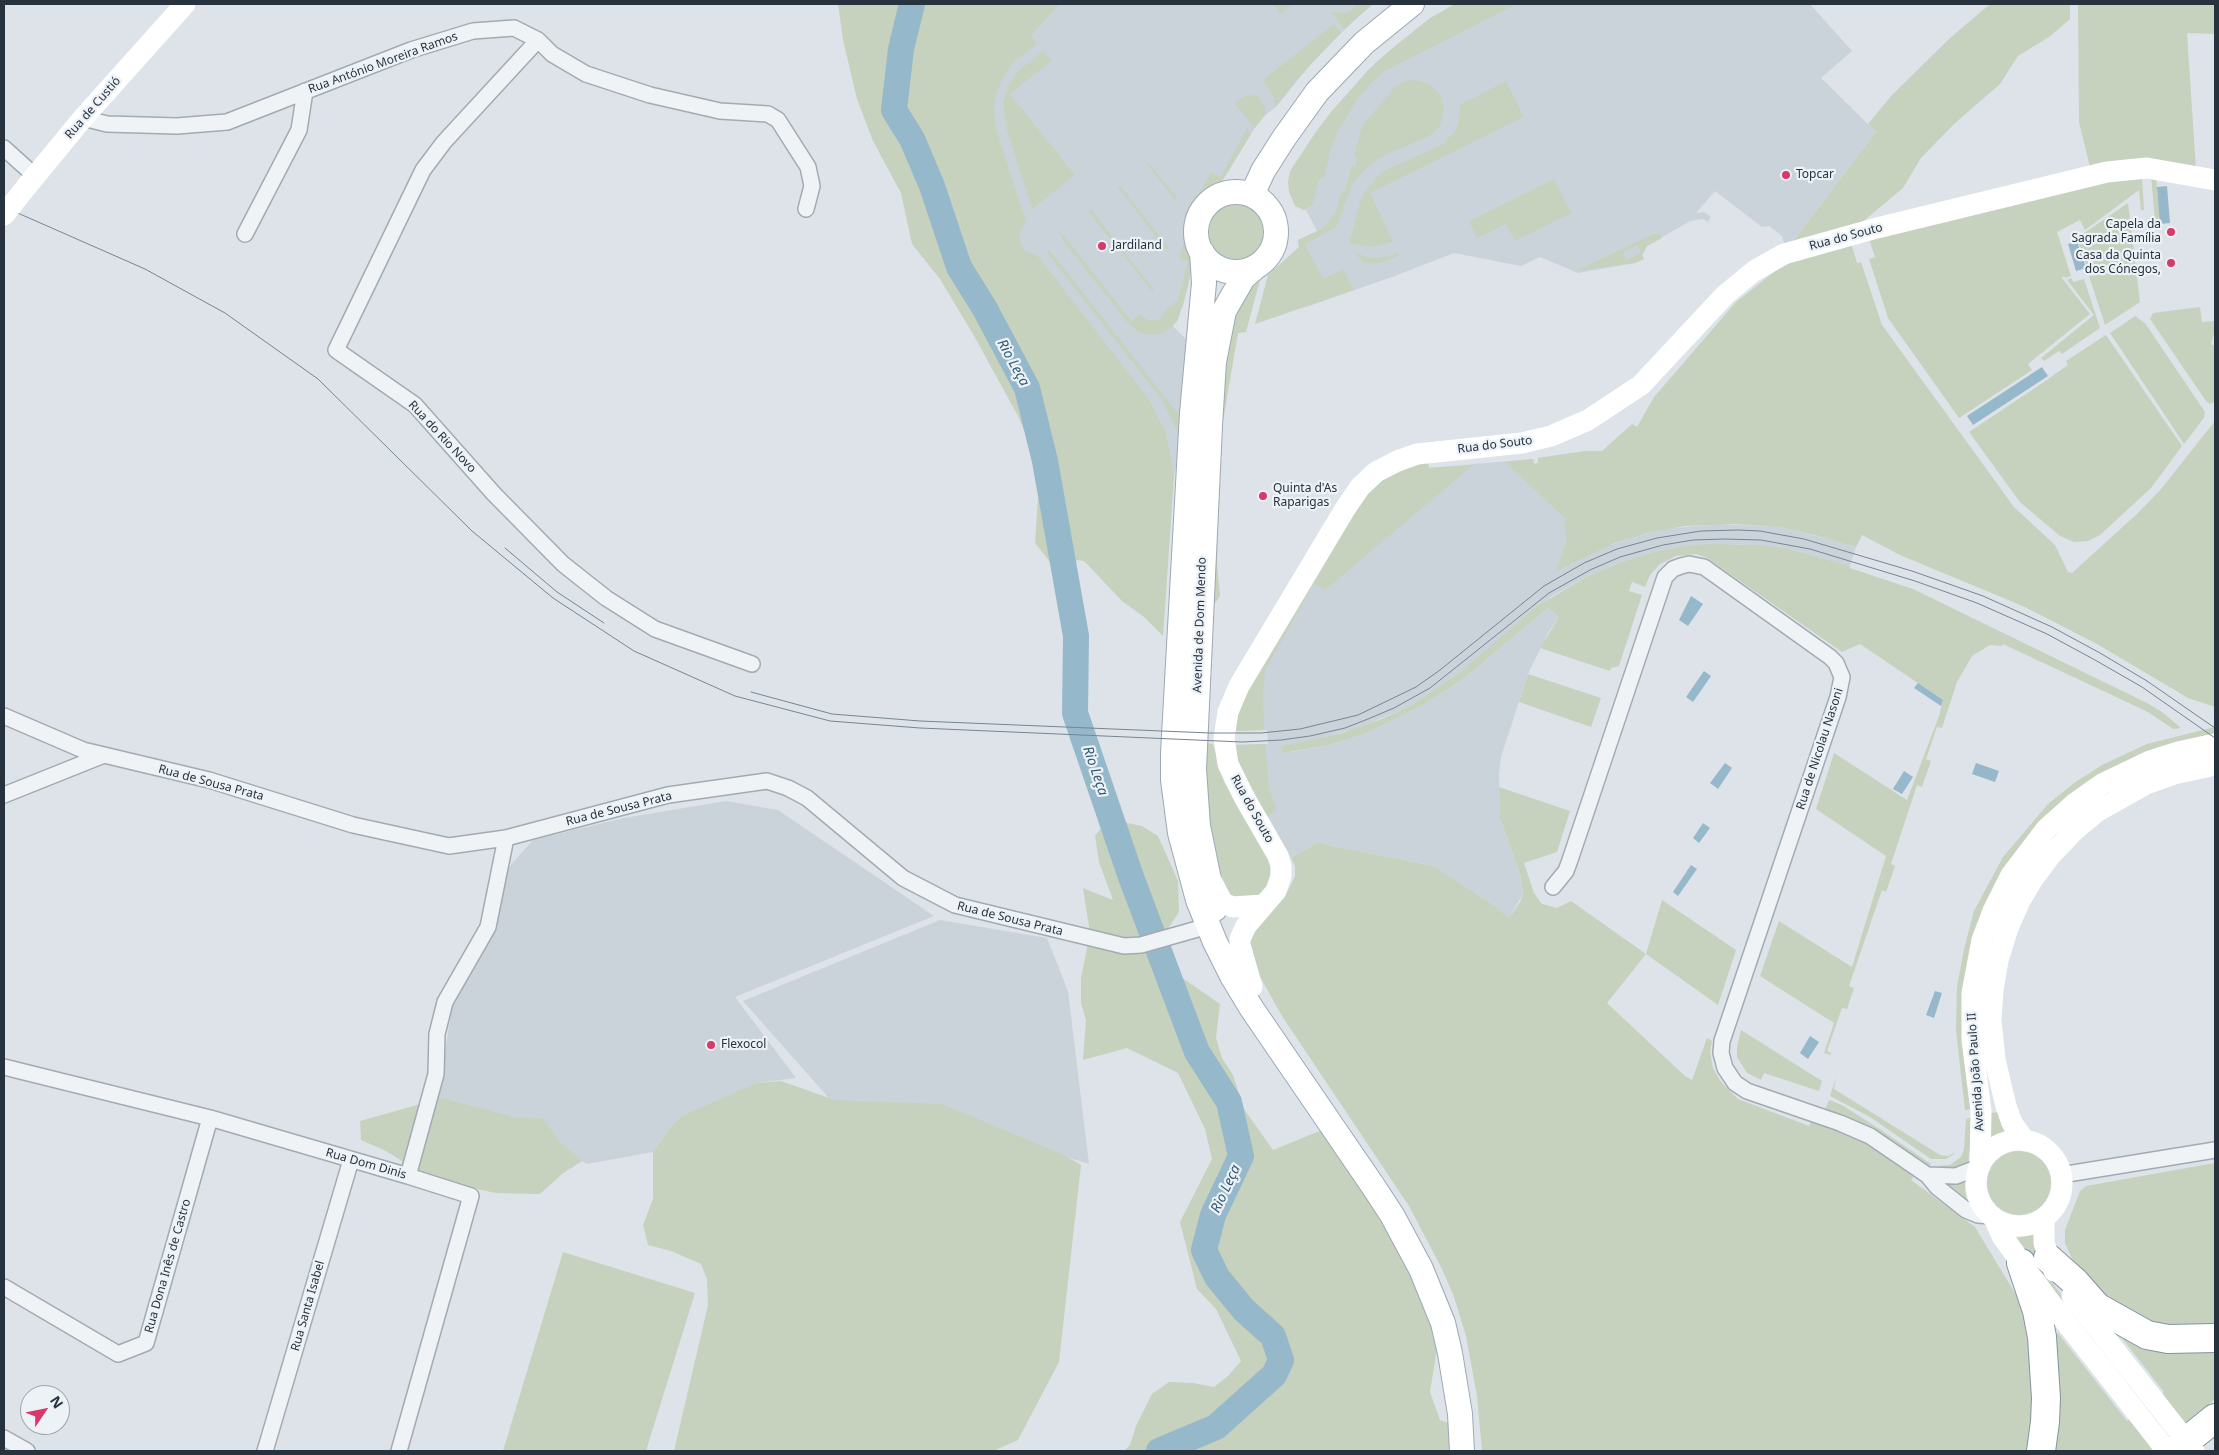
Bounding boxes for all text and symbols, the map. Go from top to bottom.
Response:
street label: Rua António Moreira Ramos [306,29,460,97]
street label: Rua de Custió [62,74,124,142]
place label: Topcar [1796,168,1834,182]
marker: Topcar [1780,169,1792,181]
place label: Capela da Sagrada Família [2071,218,2161,246]
street label: Rua do Souto [1808,220,1884,254]
marker: Capela da Sagrada Família [2165,226,2177,238]
place label: Jardiland [1112,239,1162,253]
marker: Jardiland [1096,240,1108,252]
place label: Casa da Quinta dos Cónegos, [2075,249,2161,277]
marker: Casa da Quinta dos Cónegos, [2165,257,2177,269]
water label: Rio Leça [993,337,1033,389]
street label: Rua do Rio Novo [405,398,479,476]
street label: Rua do Souto [1457,433,1533,457]
place label: Quinta d'As Raparigas [1273,482,1337,510]
marker: Quinta d'As Raparigas [1257,490,1269,502]
street label: Avenida de Dom Mendo [1190,557,1210,693]
street label: Rua de Nicolau Nasoni [1794,686,1846,812]
water label: Rio Leça [1079,744,1111,798]
street label: Rua de Sousa Prata [157,762,265,804]
street label: Rua do Souto [1227,773,1277,845]
street label: Rua de Sousa Prata [565,789,673,829]
street label: Rua de Sousa Prata [956,899,1064,939]
street label: Avenida João Paulo II [1965,1012,1987,1132]
place label: Flexocol [721,1038,766,1052]
marker: Flexocol [705,1039,717,1051]
street label: Rua Dom Dinis [324,1146,408,1182]
water label: Rio Leça [1208,1162,1244,1216]
street label: Rua Dona Inês de Castro [142,1197,194,1335]
street label: Rua Santa Isabel [288,1259,328,1353]
north arrow [20,1385,70,1435]
text: N [46,1392,68,1412]

